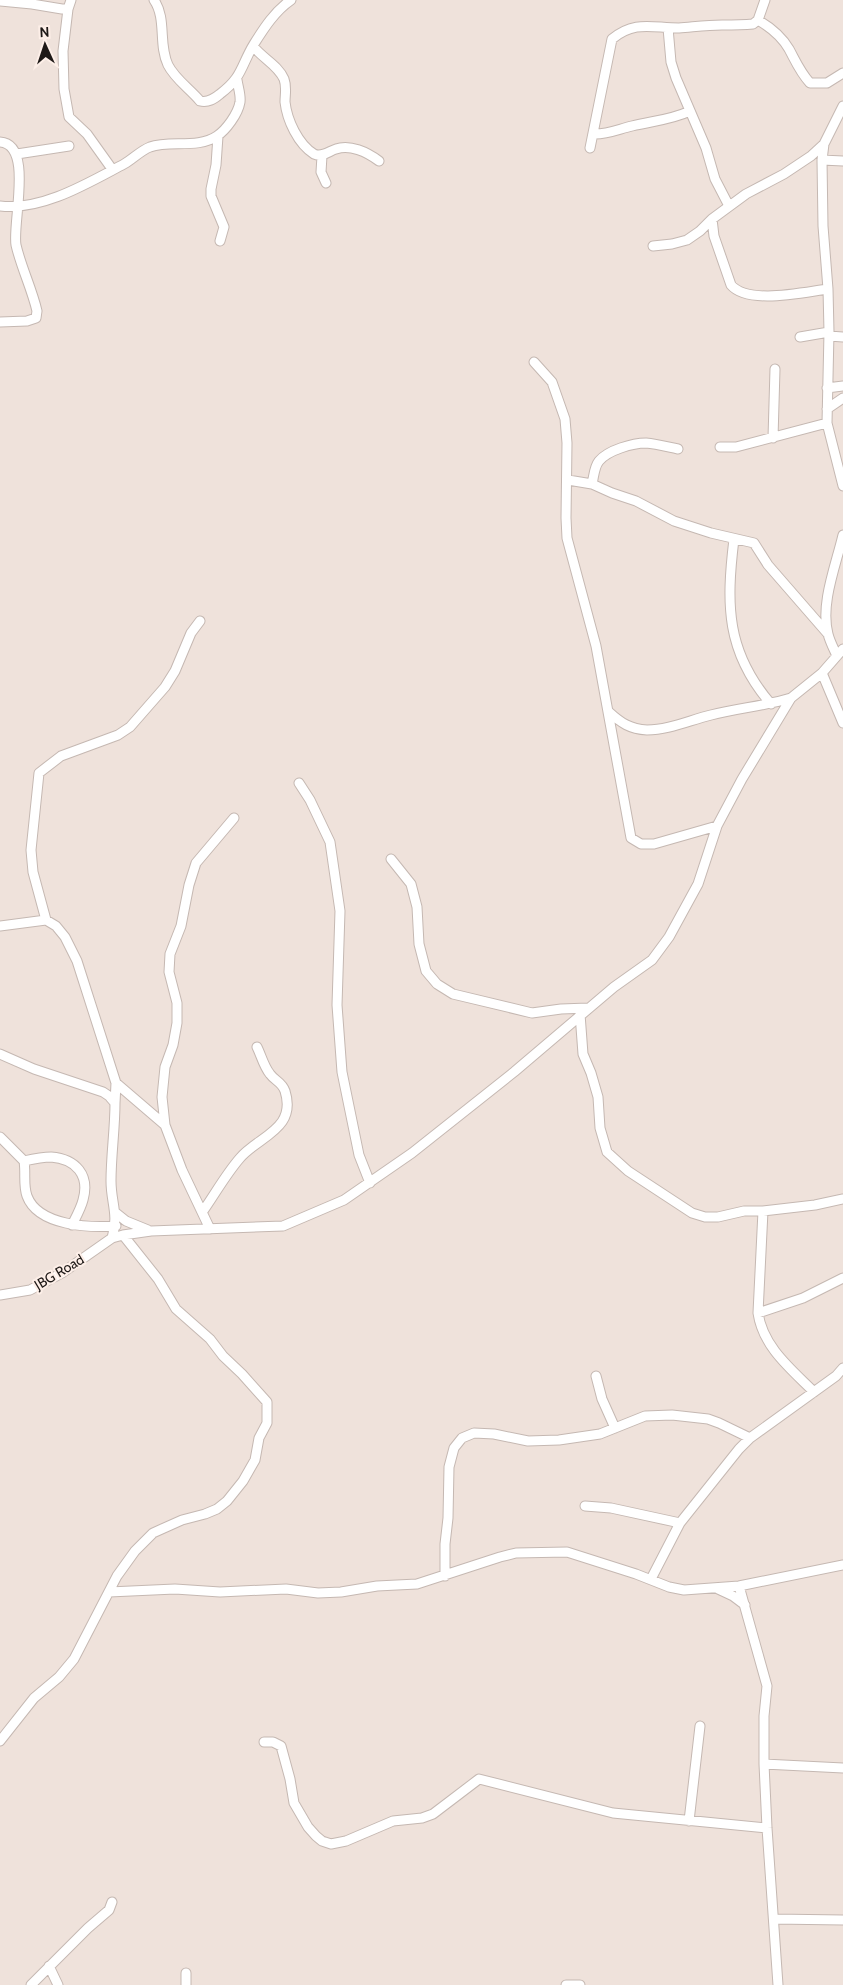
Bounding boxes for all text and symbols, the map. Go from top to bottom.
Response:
north arrow [20,20,70,70]
text: N [39,23,50,41]
street label: JBG Road [30,1250,87,1294]

